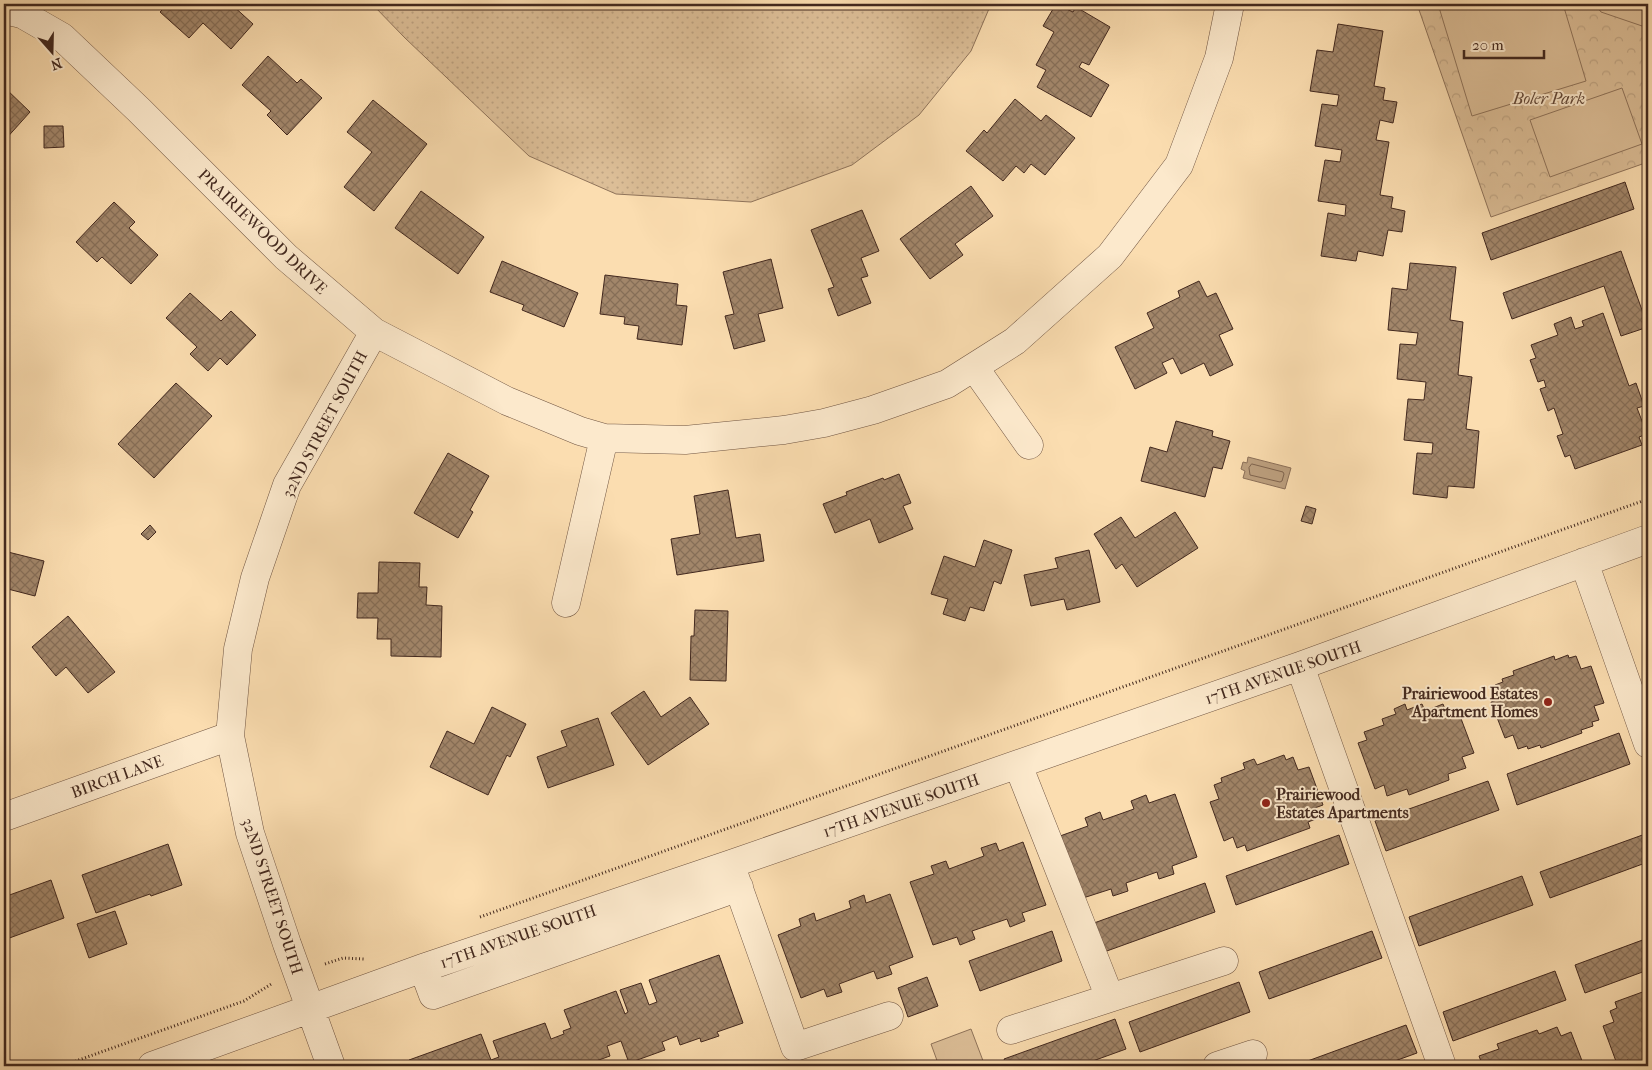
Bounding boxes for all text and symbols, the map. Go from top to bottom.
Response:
north arrow [28,28,78,78]
scale bar [1464,28,1544,60]
text: 20 m [1472,36,1504,54]
text: N [48,54,64,74]
park label: Boler Park [1512,89,1585,108]
street label: PRAIRIEWOOD DRIVE [194,165,331,298]
street label: 32ND STREET SOUTH [278,347,371,501]
street label: 17TH AVENUE SOUTH [1202,637,1364,708]
place label: Prairiewood Estates Apartment Homes [1402,684,1538,722]
marker: Prairiewood Estates Apartment Homes [1542,696,1554,708]
street label: BIRCH LANE [68,751,166,802]
street label: 17TH AVENUE SOUTH [820,770,982,841]
place label: Prairiewood Estates Apartments [1276,785,1409,823]
marker: Prairiewood Estates Apartments [1260,797,1272,809]
street label: 32ND STREET SOUTH [238,815,307,977]
street label: 17TH AVENUE SOUTH [437,901,599,972]

